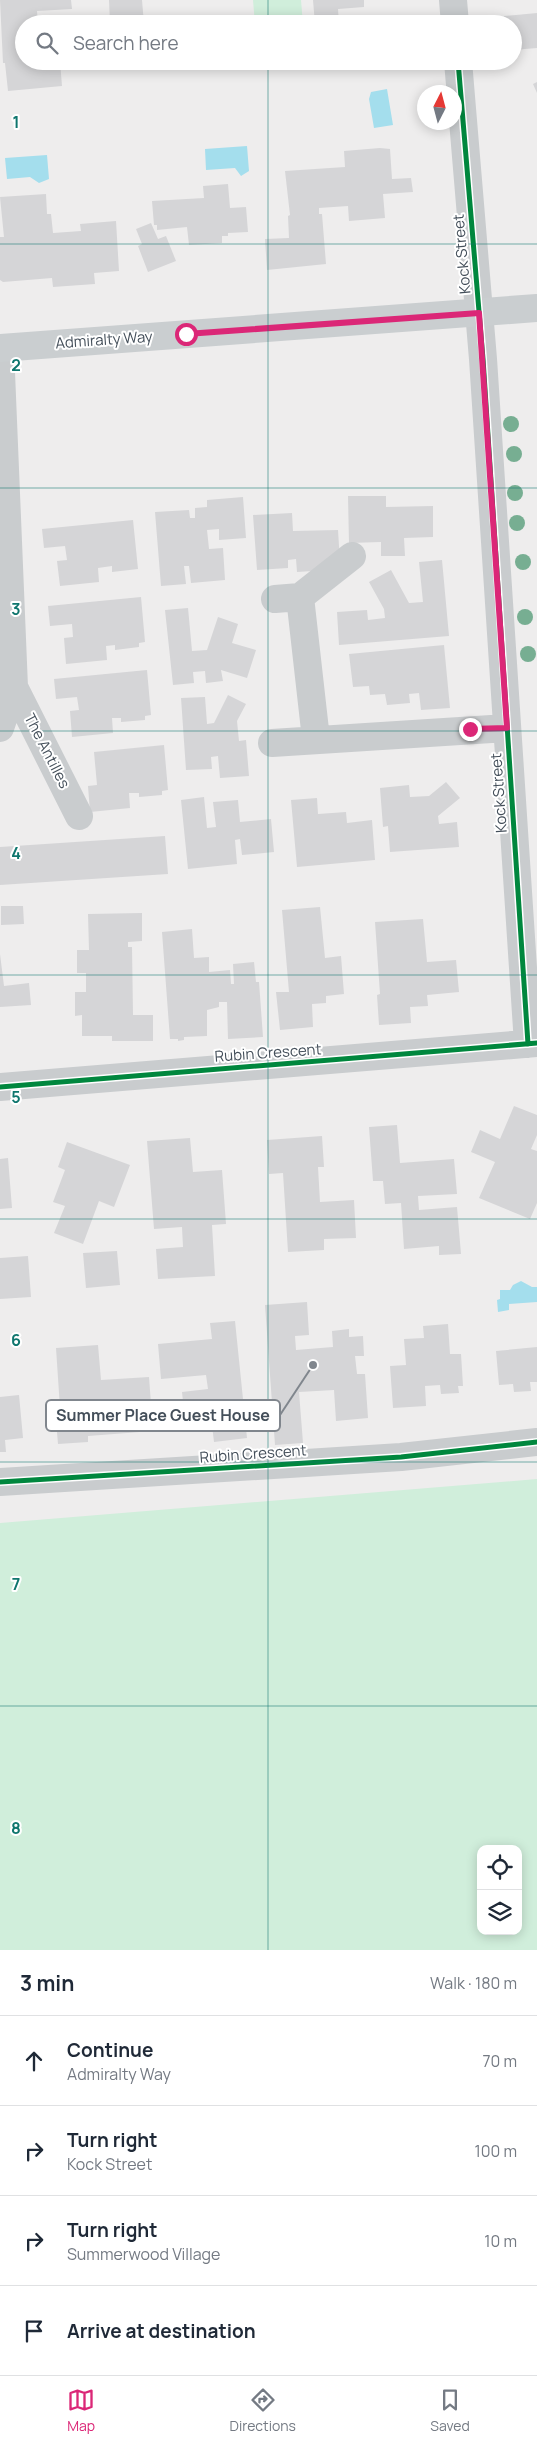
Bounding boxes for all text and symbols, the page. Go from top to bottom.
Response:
search box [15,15,522,70]
icon: search [33,29,61,57]
text: Search here [73,30,179,56]
north arrow [417,85,462,130]
text: 1 [12,111,20,133]
street label: Kock Street [448,213,475,295]
route start [175,323,198,346]
street label: Admiralty Way [55,326,153,353]
text: 2 [11,354,21,376]
text: 3 [11,598,21,620]
street label: The Antilles [20,710,75,792]
route end [459,718,482,741]
street label: Kock Street [485,752,512,834]
text: 4 [11,842,21,864]
street label: Rubin Crescent [214,1038,322,1067]
text: 5 [11,1086,21,1108]
text: 6 [11,1329,21,1351]
callout: Summer Place Guest House [46,1400,280,1431]
text: Summer Place Guest House [56,1404,270,1426]
street label: Rubin Crescent [199,1439,307,1468]
text: 7 [12,1573,20,1595]
text: 8 [11,1817,21,1839]
map controls [477,1845,522,1935]
button: locate [477,1845,522,1890]
button: layers [477,1890,522,1935]
text: 3 min [20,1969,74,1997]
text: Walk · 180 m [430,1972,517,1994]
text: Continue [67,2037,153,2063]
icon: ahead [20,2047,48,2075]
text: 70 m [482,2050,517,2072]
text: Admiralty Way [67,2063,171,2085]
text: Turn right [67,2127,157,2153]
icon: right [20,2137,48,2165]
text: 100 m [474,2140,517,2162]
text: Kock Street [67,2153,152,2175]
text: Turn right [67,2217,157,2243]
icon: right [20,2227,48,2255]
text: 10 m [484,2230,517,2252]
text: Summerwood Village [67,2243,220,2265]
icon: arrive [20,2317,48,2345]
text: Arrive at destination [67,2318,256,2344]
tab: Map [67,2386,95,2435]
tab: Directions [230,2386,296,2435]
tab: Saved [430,2386,470,2435]

